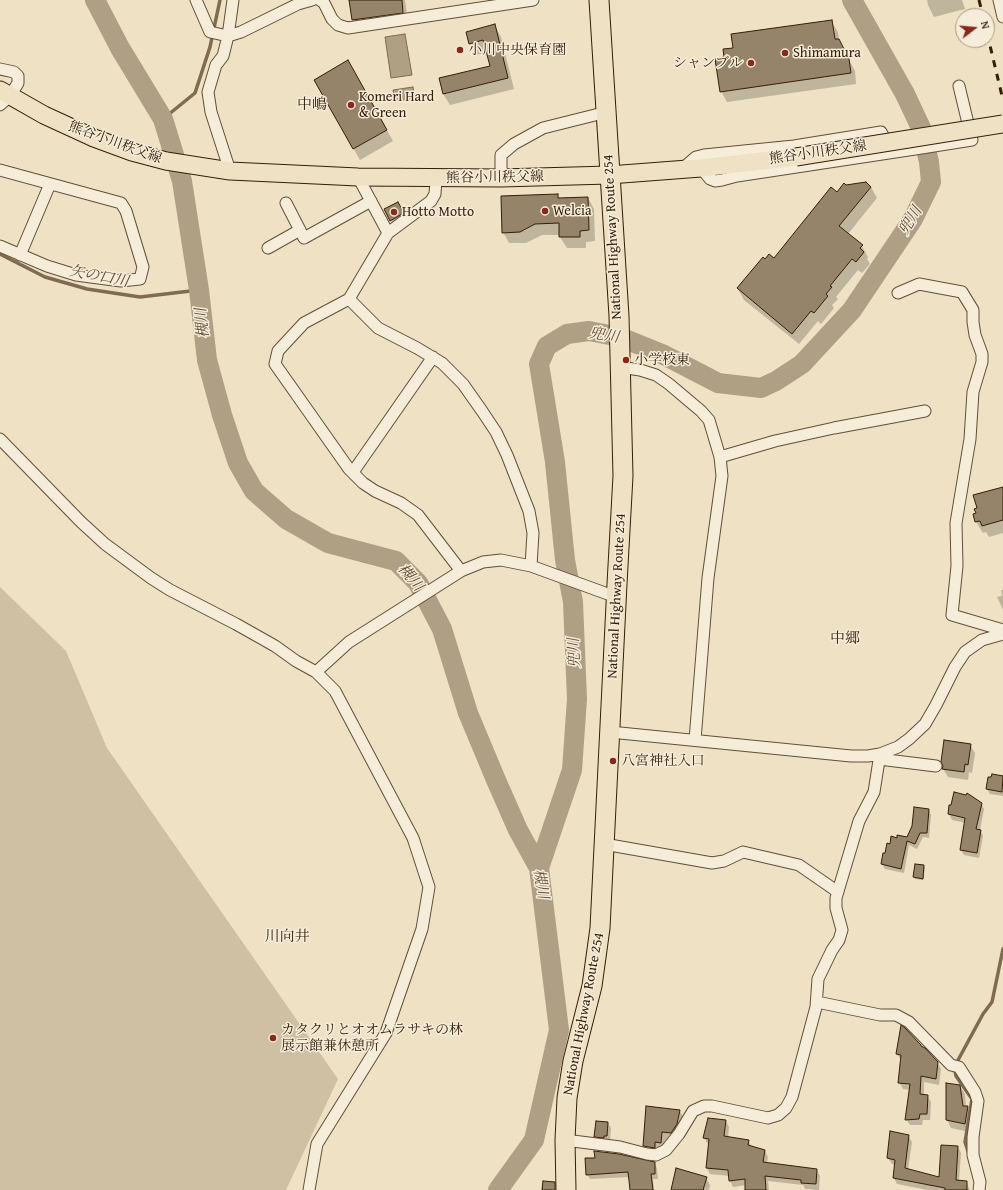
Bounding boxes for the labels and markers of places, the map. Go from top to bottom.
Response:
place label: 小川中央保育園 [468,42,566,58]
marker: 小川中央保育園 [455,45,465,55]
place label: Shimamura [793,45,861,61]
marker: Shimamura [780,48,790,58]
place label: シャンブル [673,55,743,71]
marker: シャンブル [746,58,756,68]
place label: Komeri Hard & Green [359,89,434,122]
marker: Komeri Hard & Green [346,100,356,110]
place label: Welcia [553,203,592,219]
place label: Hotto Motto [402,204,474,220]
marker: Welcia [540,206,550,216]
marker: Hotto Motto [389,207,399,217]
place label: 小学校東 [634,352,690,368]
marker: 小学校東 [621,355,631,365]
place label: 八宮神社入口 [621,753,705,769]
marker: 八宮神社入口 [608,756,618,766]
place label: カタクリとオオムラサキの林 展示館兼休憩所 [281,1022,463,1054]
marker: カタクリとオオムラサキの林 展示館兼休憩所 [268,1033,278,1043]

